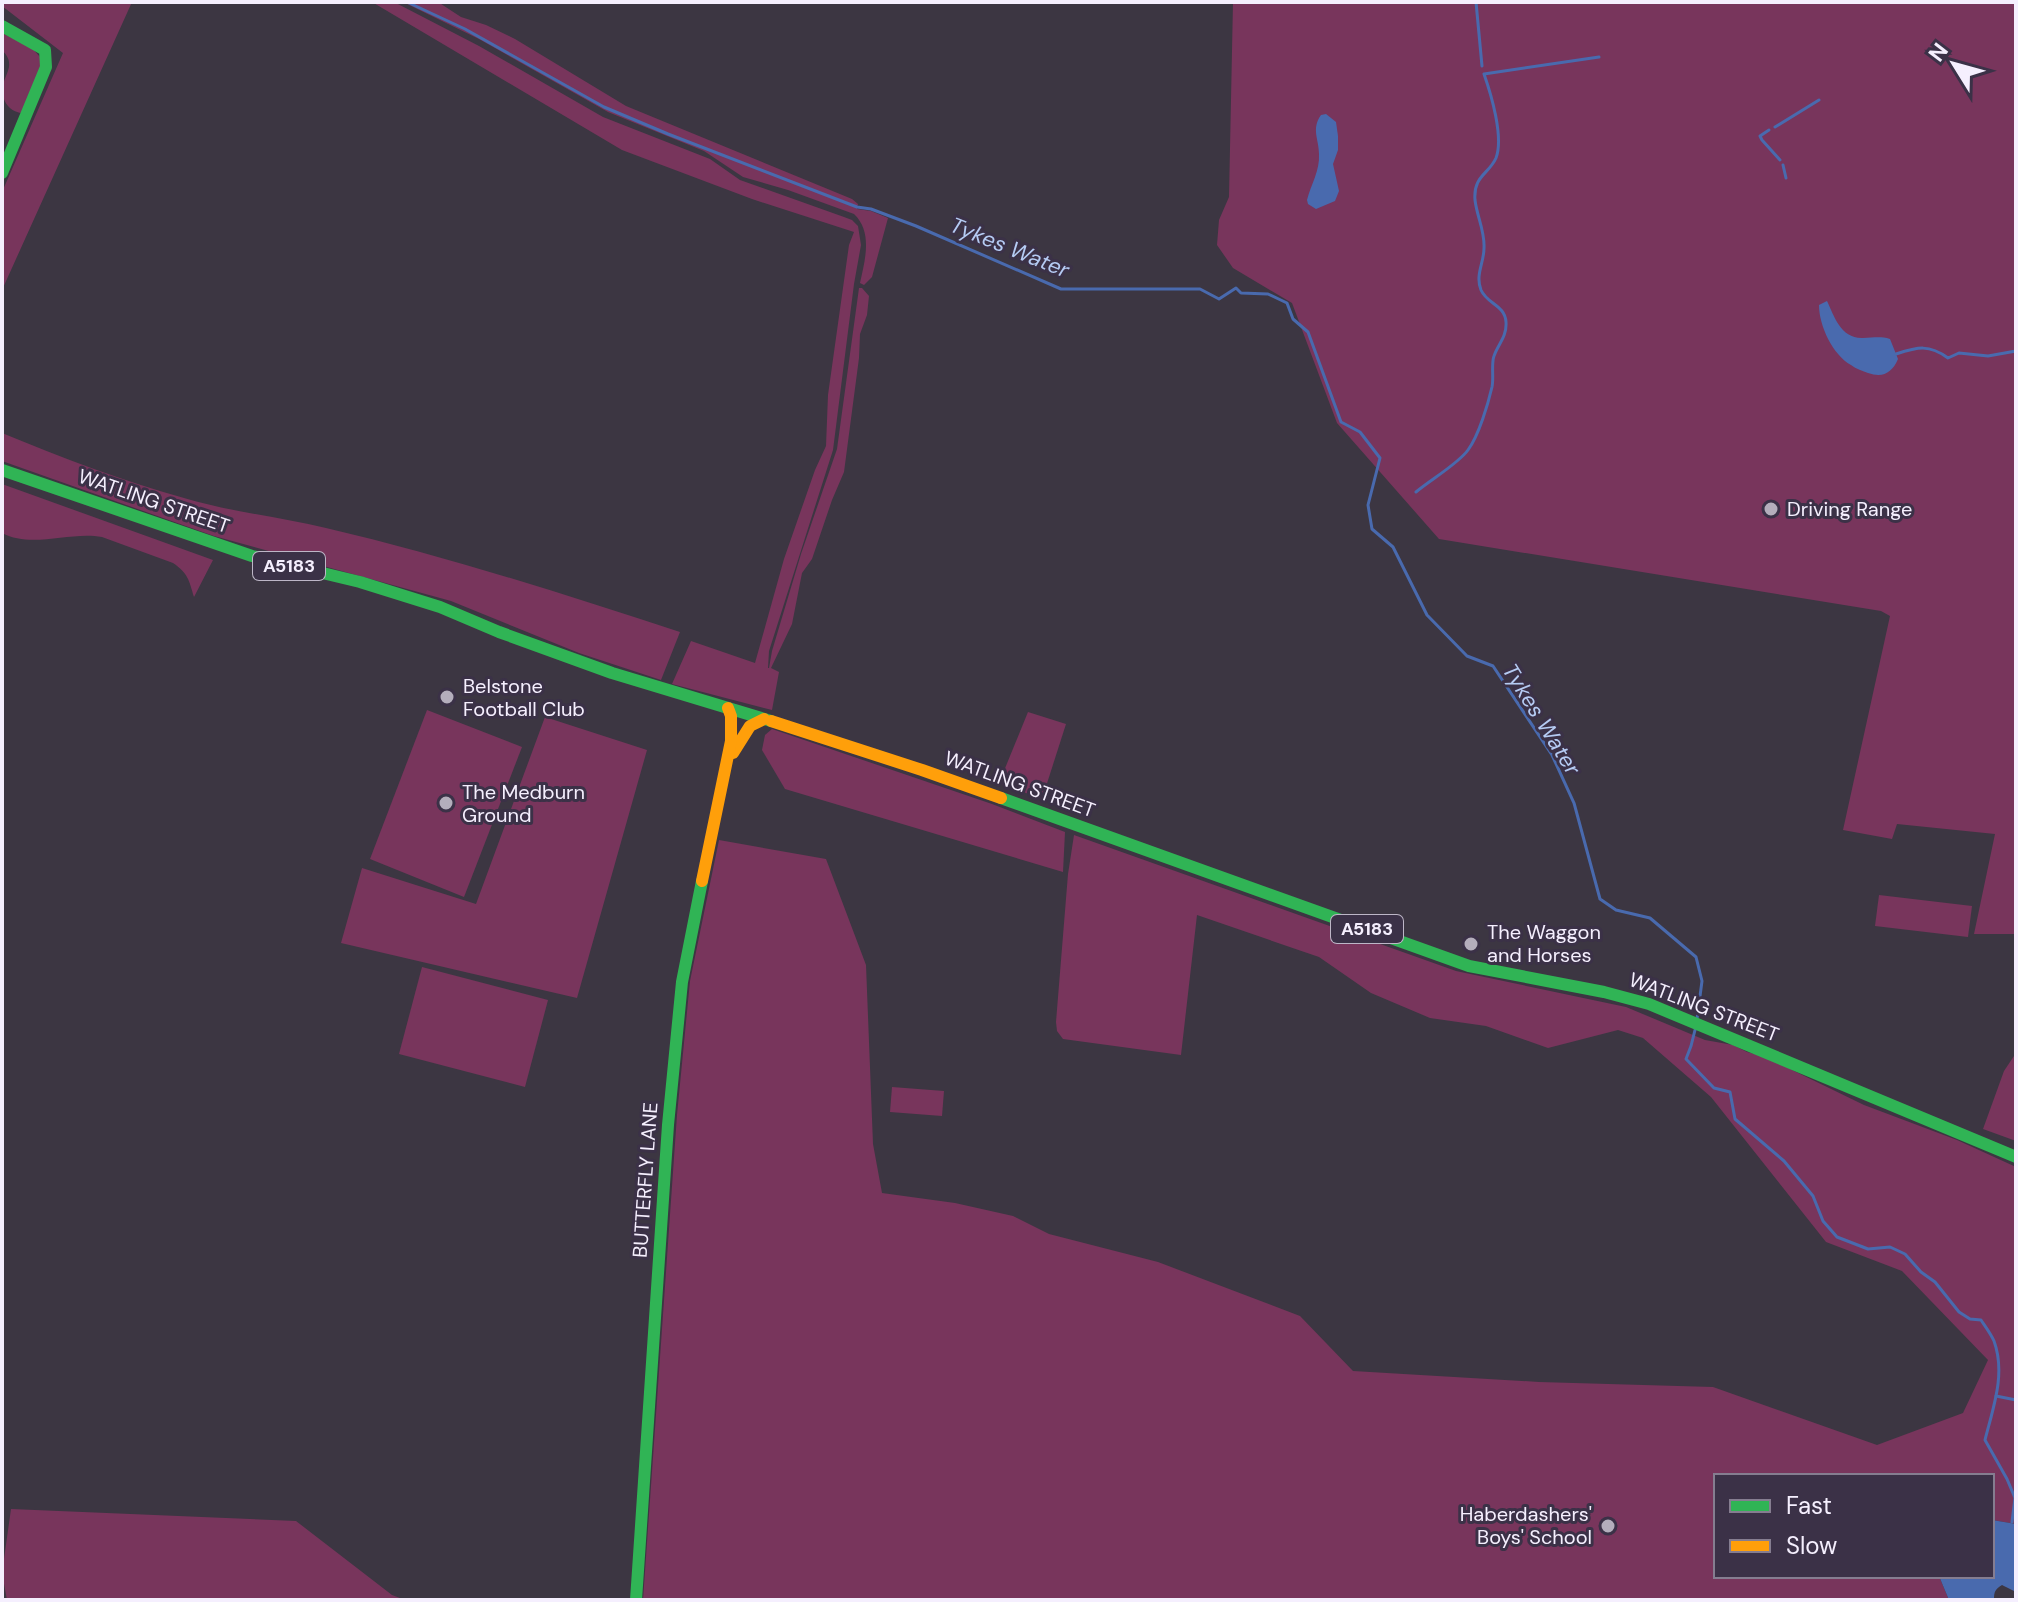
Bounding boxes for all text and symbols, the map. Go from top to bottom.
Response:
north arrow [1914,24,1994,104]
text: N [1922,37,1955,67]
water label: Tykes Water [946,210,1074,285]
street label: WATLING STREET [75,463,233,539]
place label: Driving Range [1787,496,1912,522]
marker: Driving Range [1762,500,1780,518]
road number: A5183 [253,552,325,580]
water label: Tykes Water [1496,658,1588,781]
place label: Belstone Football Club [463,673,585,722]
marker: Belstone Football Club [438,688,456,706]
street label: WATLING STREET [941,745,1099,823]
place label: The Medburn Ground [462,779,585,828]
marker: The Medburn Ground [437,794,455,812]
road number: A5183 [1331,915,1403,943]
place label: The Waggon and Horses [1487,919,1601,968]
marker: The Waggon and Horses [1462,935,1480,953]
street label: WATLING STREET [1625,966,1783,1048]
street label: BUTTERFLY LANE [627,1101,663,1259]
legend [1714,1474,1994,1578]
text: Fast [1786,1490,1832,1521]
place label: Haberdashers' Boys' School [1460,1501,1592,1550]
marker: Haberdashers' Boys' School [1599,1517,1617,1535]
text: Slow [1786,1530,1837,1561]

